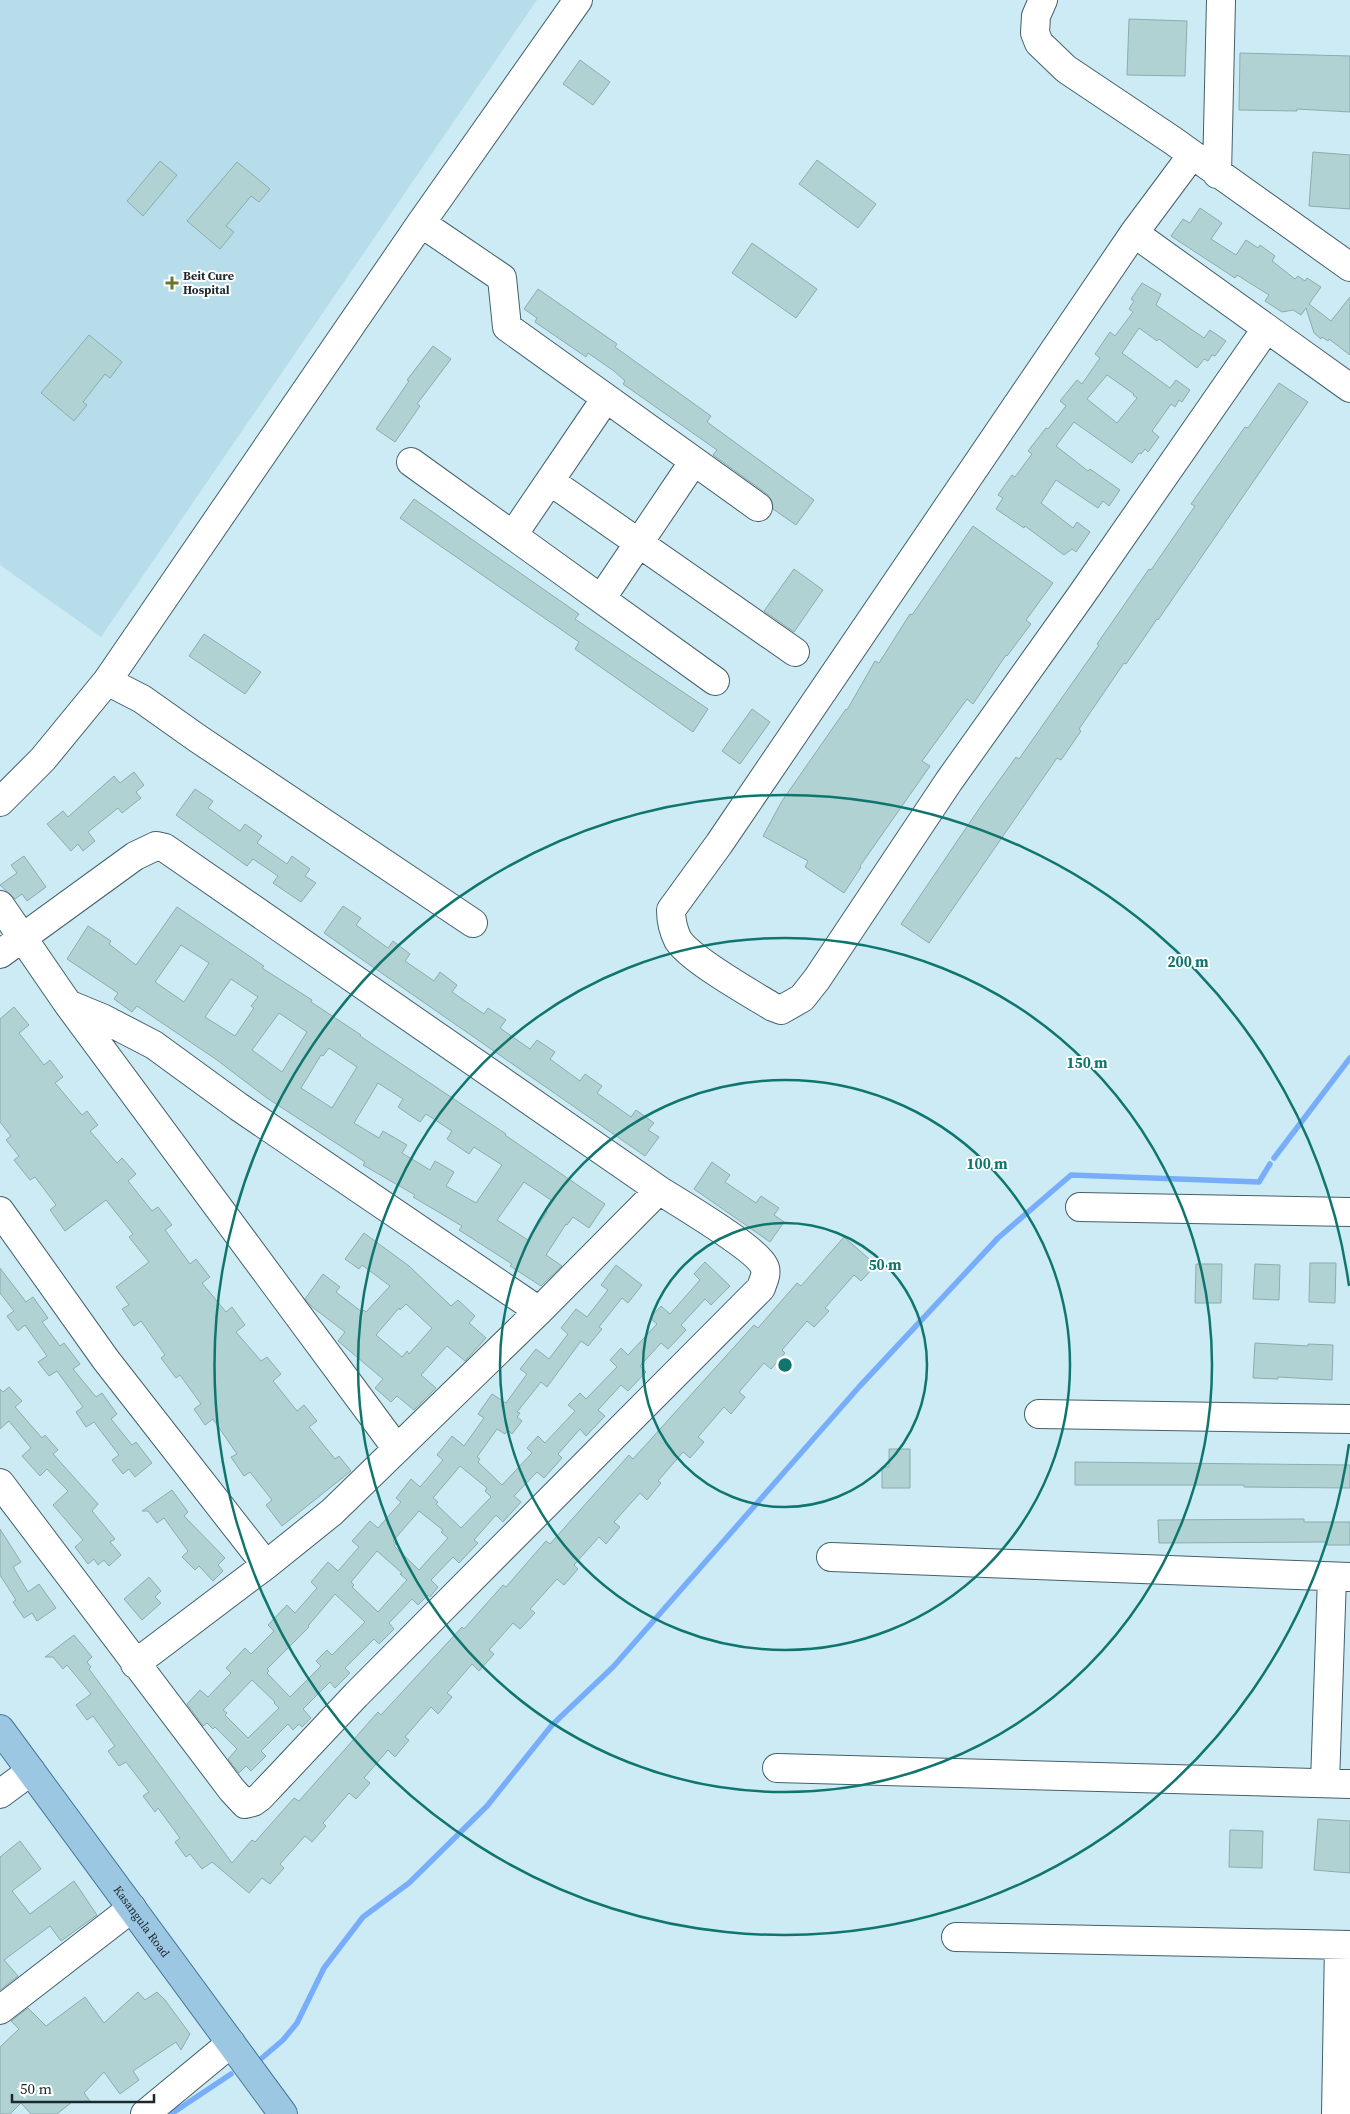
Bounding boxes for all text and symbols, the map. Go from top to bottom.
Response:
place label: Beit Cure Hospital [183,268,234,298]
marker: Beit Cure Hospital [165,276,179,290]
text: 200 m [1167,951,1209,972]
text: 150 m [1066,1052,1108,1073]
text: 100 m [966,1153,1008,1174]
text: 50 m [868,1254,902,1275]
centre of rings [776,1356,794,1374]
street label: Kasangula Road [110,1882,173,1961]
scale bar [12,2072,155,2104]
text: 50 m [20,2078,52,2099]

